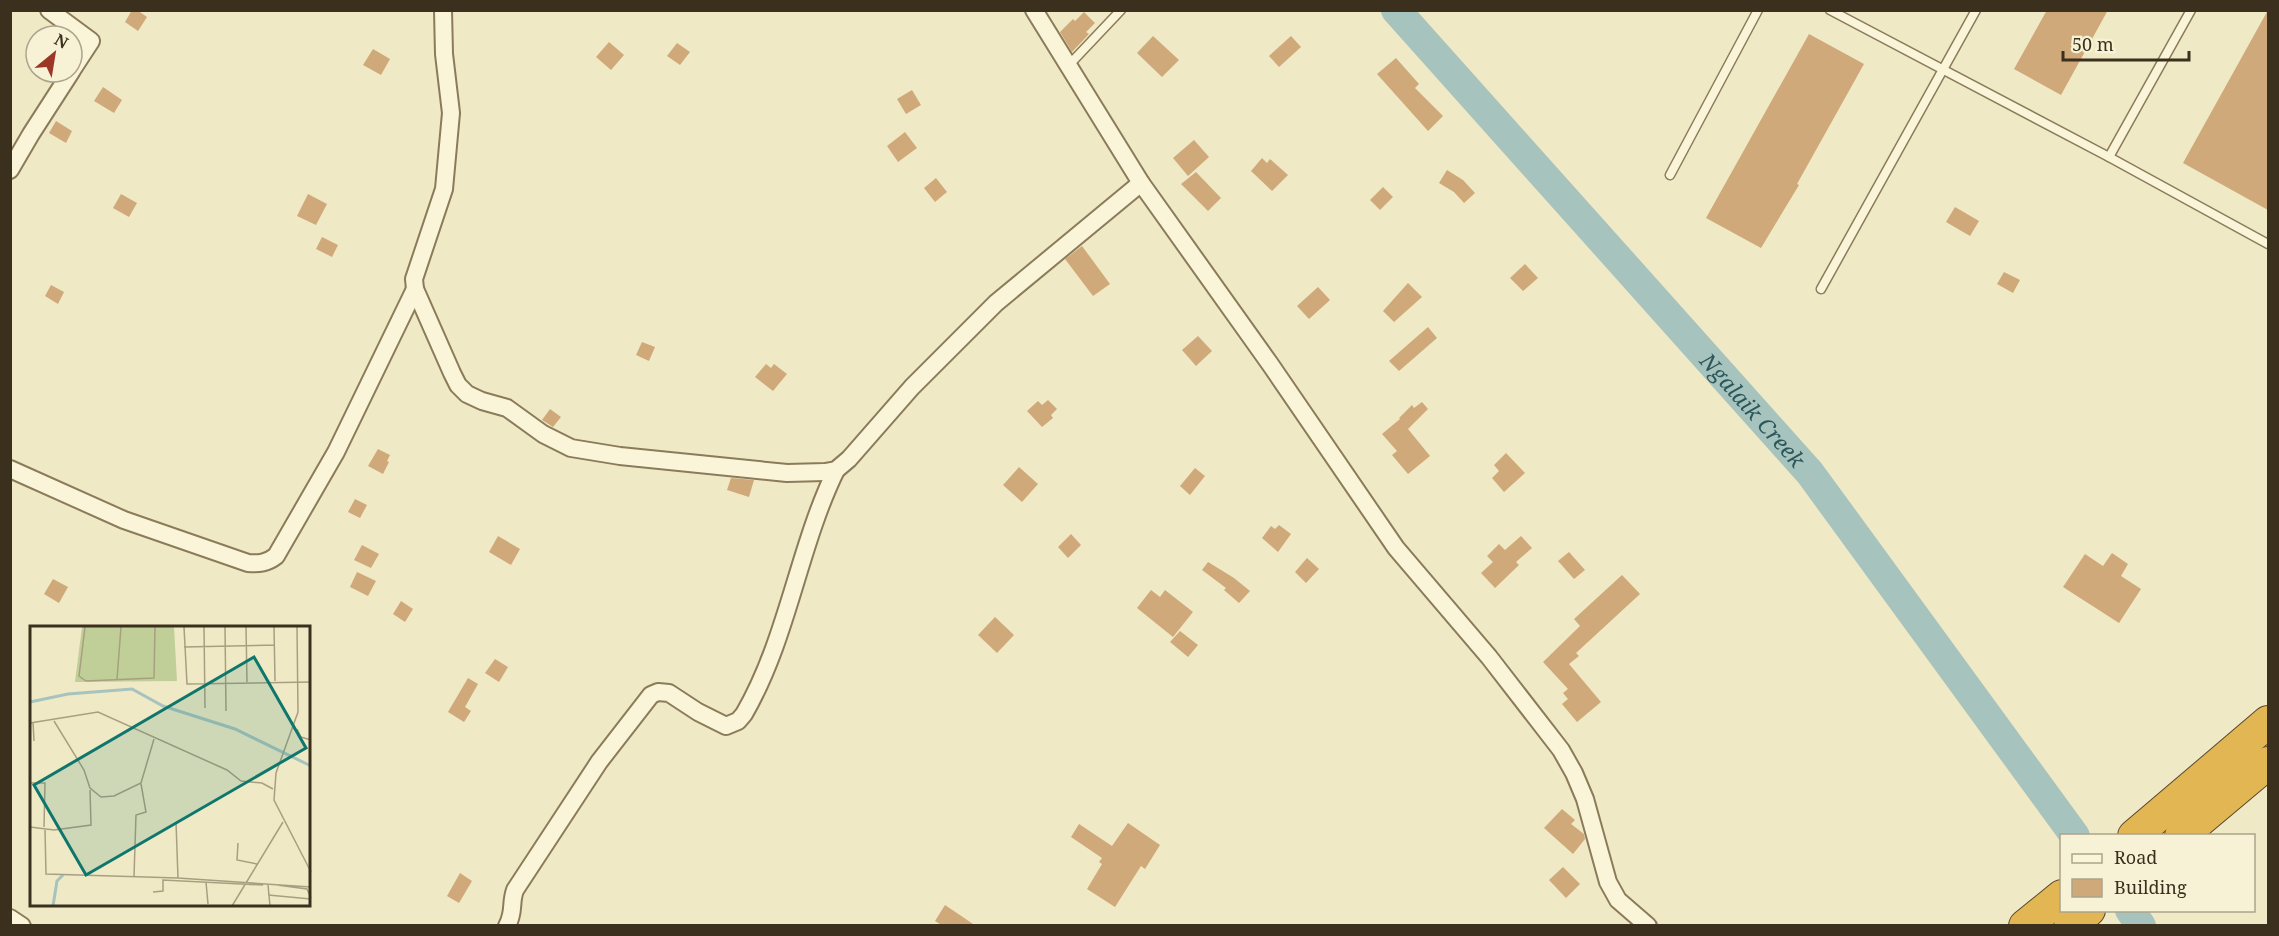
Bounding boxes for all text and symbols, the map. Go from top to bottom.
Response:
north arrow [24,24,84,84]
scale bar [2063,24,2189,62]
text: N [51,28,73,54]
text: 50 m [2072,32,2114,56]
water label: Ngalaik Creek [1693,345,1813,474]
inset map [30,626,310,906]
legend [2060,834,2255,912]
text: Road [2114,845,2157,869]
text: Building [2114,875,2187,899]

